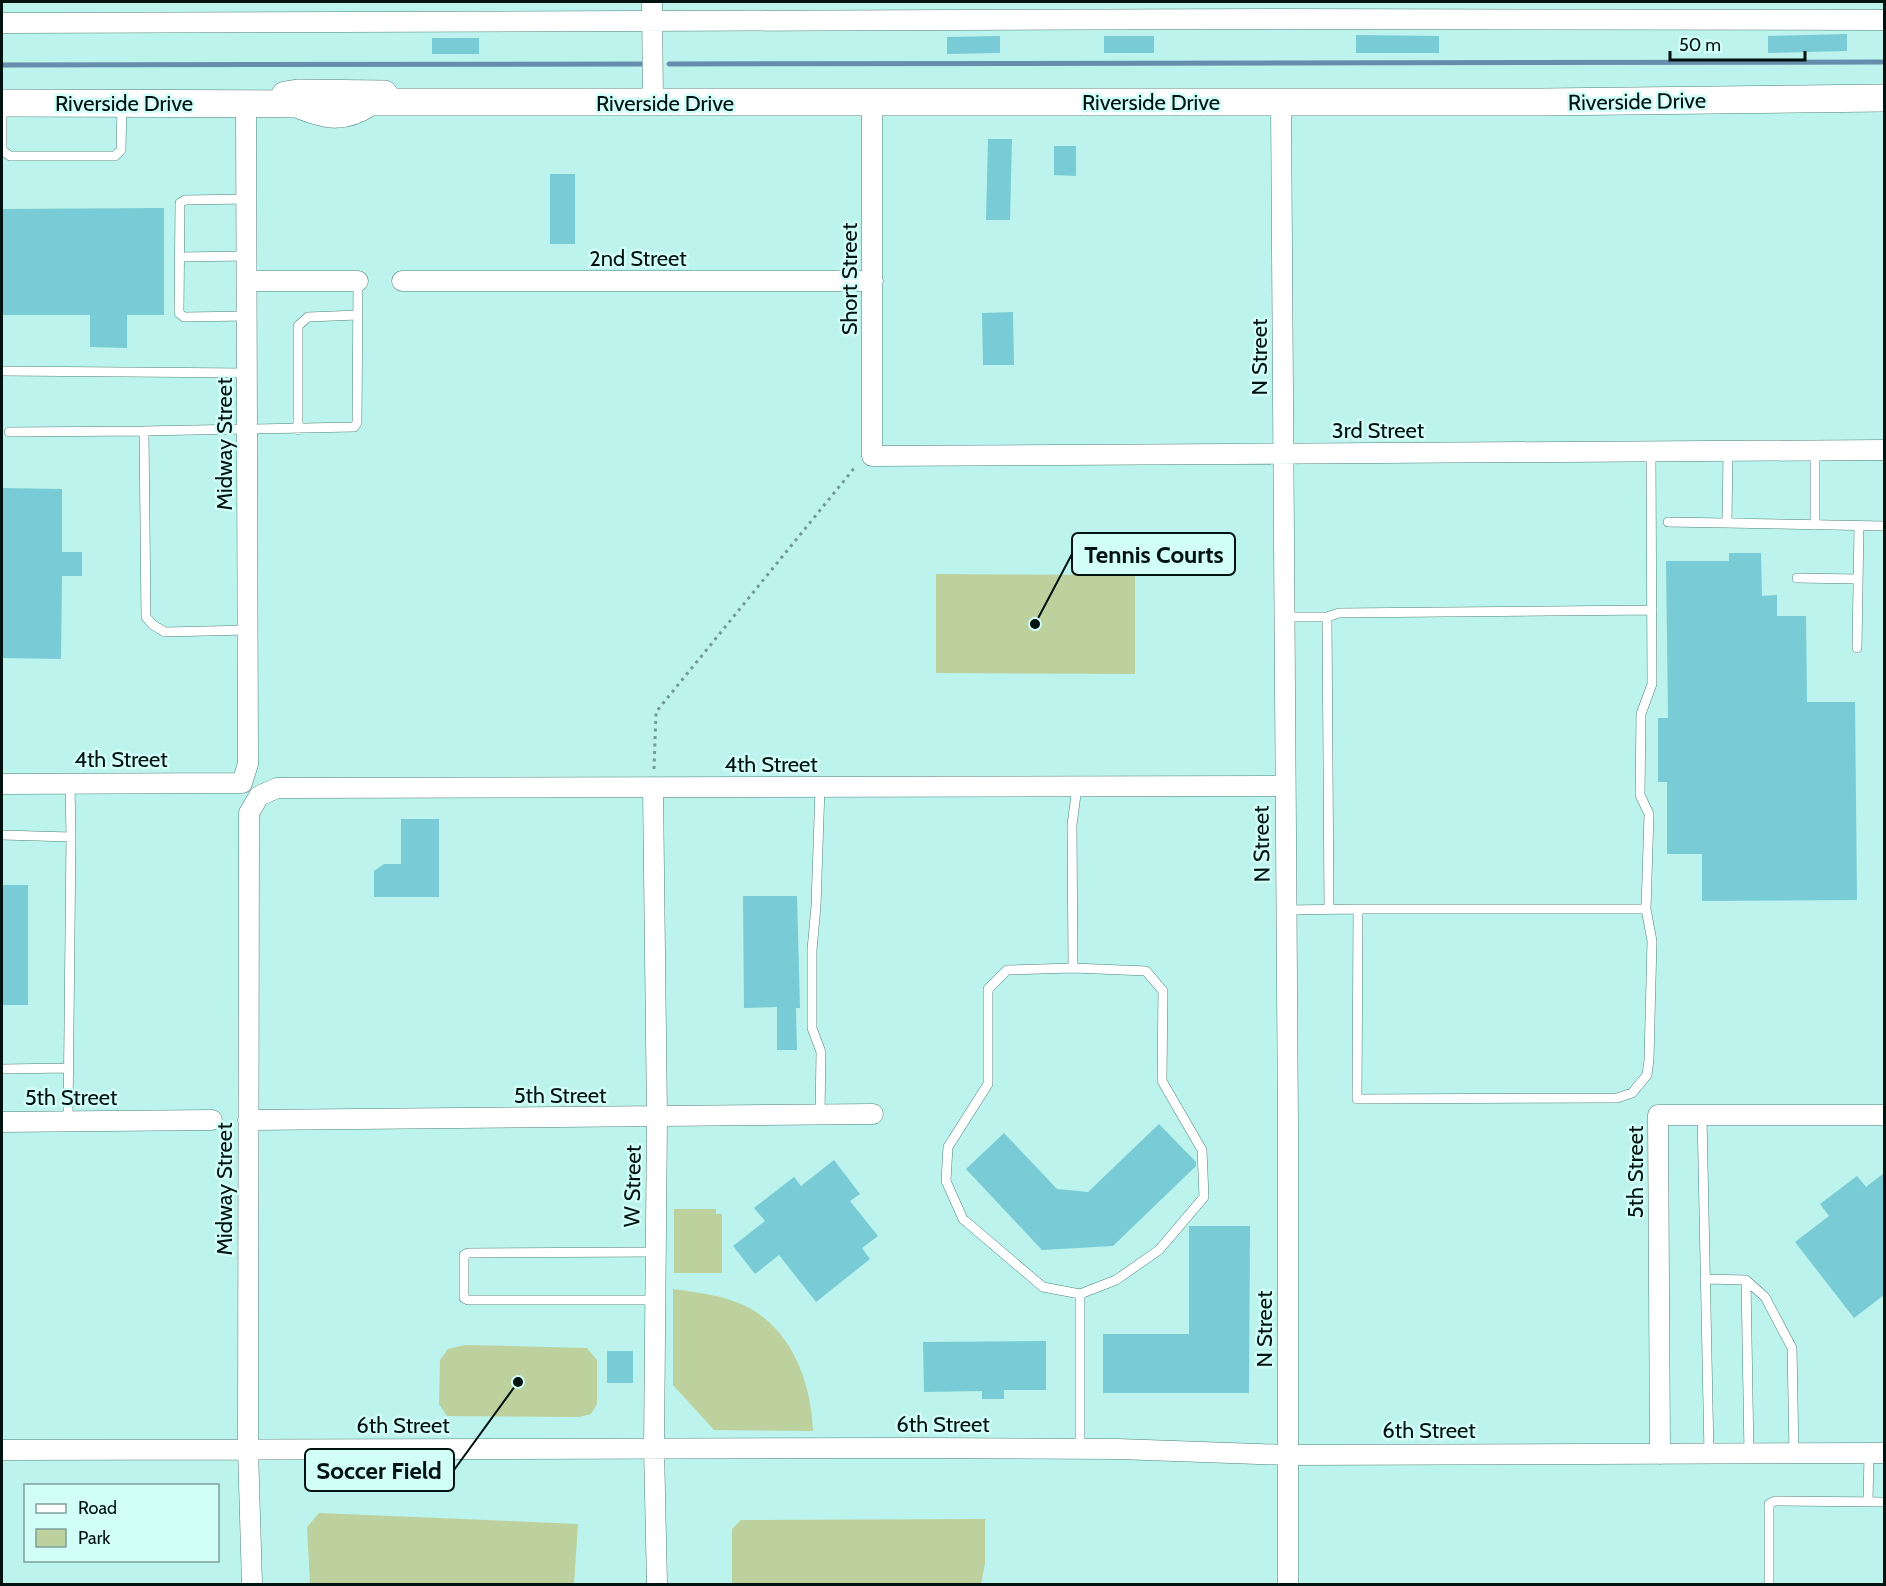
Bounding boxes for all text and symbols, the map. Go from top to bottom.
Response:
scale bar [1670,24,1805,62]
text: 50 m [1679,34,1721,56]
street label: Riverside Drive [1568,87,1706,116]
street label: Riverside Drive [1082,89,1220,116]
street label: Riverside Drive [55,90,193,117]
street label: Riverside Drive [596,90,734,117]
street label: Short Street [836,222,863,335]
street label: 2nd Street [589,245,687,272]
street label: N Street [1246,318,1273,395]
street label: Midway Street [211,377,238,511]
street label: 3rd Street [1332,417,1425,444]
callout: Tennis Courts [1072,533,1235,575]
text: Tennis Courts [1084,540,1224,569]
street label: 4th Street [74,746,168,773]
street label: 4th Street [724,751,818,778]
street label: N Street [1247,805,1276,883]
street label: 5th Street [514,1082,607,1109]
street label: 5th Street [25,1084,118,1111]
street label: Midway Street [211,1122,238,1256]
street label: 5th Street [1622,1125,1649,1218]
street label: W Street [618,1144,647,1227]
street label: N Street [1251,1290,1278,1367]
street label: 6th Street [896,1411,990,1438]
street label: 6th Street [356,1412,450,1439]
street label: 6th Street [1382,1417,1476,1444]
callout: Soccer Field [305,1449,454,1491]
text: Soccer Field [316,1456,442,1485]
legend [24,1484,219,1562]
text: Road [78,1497,117,1519]
text: Park [78,1527,111,1549]

